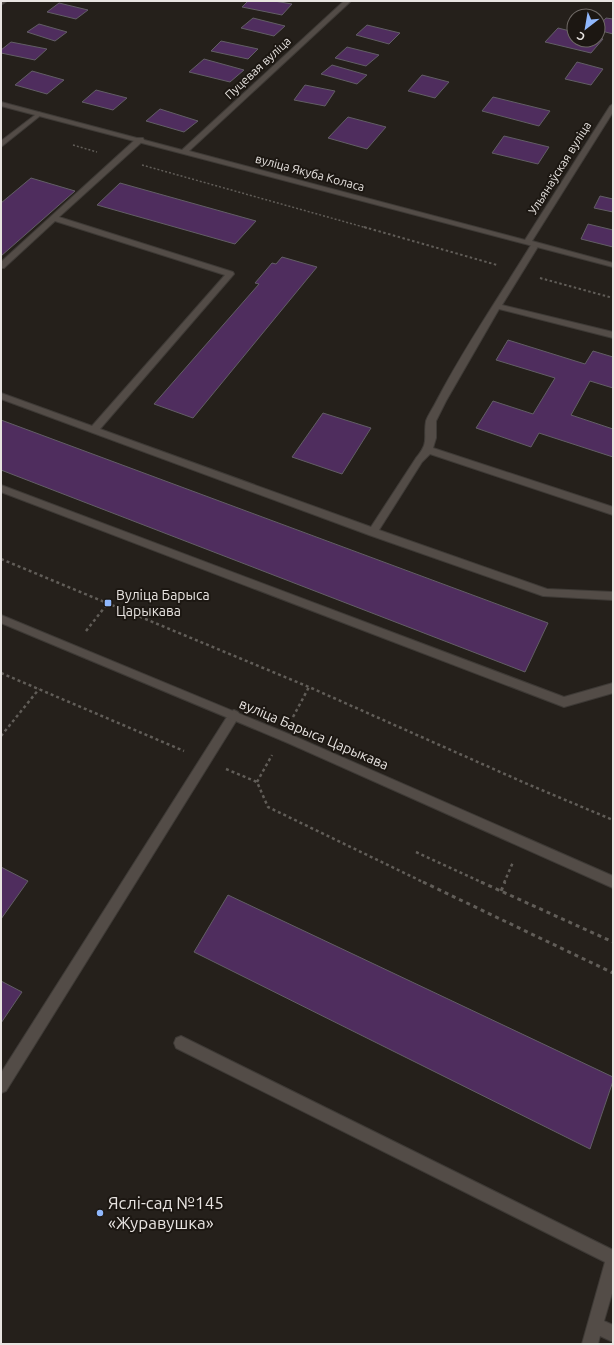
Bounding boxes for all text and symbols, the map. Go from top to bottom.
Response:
north arrow [566,8,606,48]
text: С [575,30,587,44]
street label: Пуцевая вуліца [222,34,293,101]
street label: Ульянаўская вуліца [526,119,593,217]
street label: вуліца Якуба Коласа [254,152,366,193]
place label: Вуліца Барыса Царыкава [116,587,210,619]
marker: Вуліца Барыса Царыкава [103,598,113,608]
street label: вуліца Барыса Царыкава [237,695,391,773]
place label: Яслі-сад №145 «Журавушка» [108,1193,224,1232]
marker: Яслі-сад №145 «Журавушка» [95,1208,105,1218]

